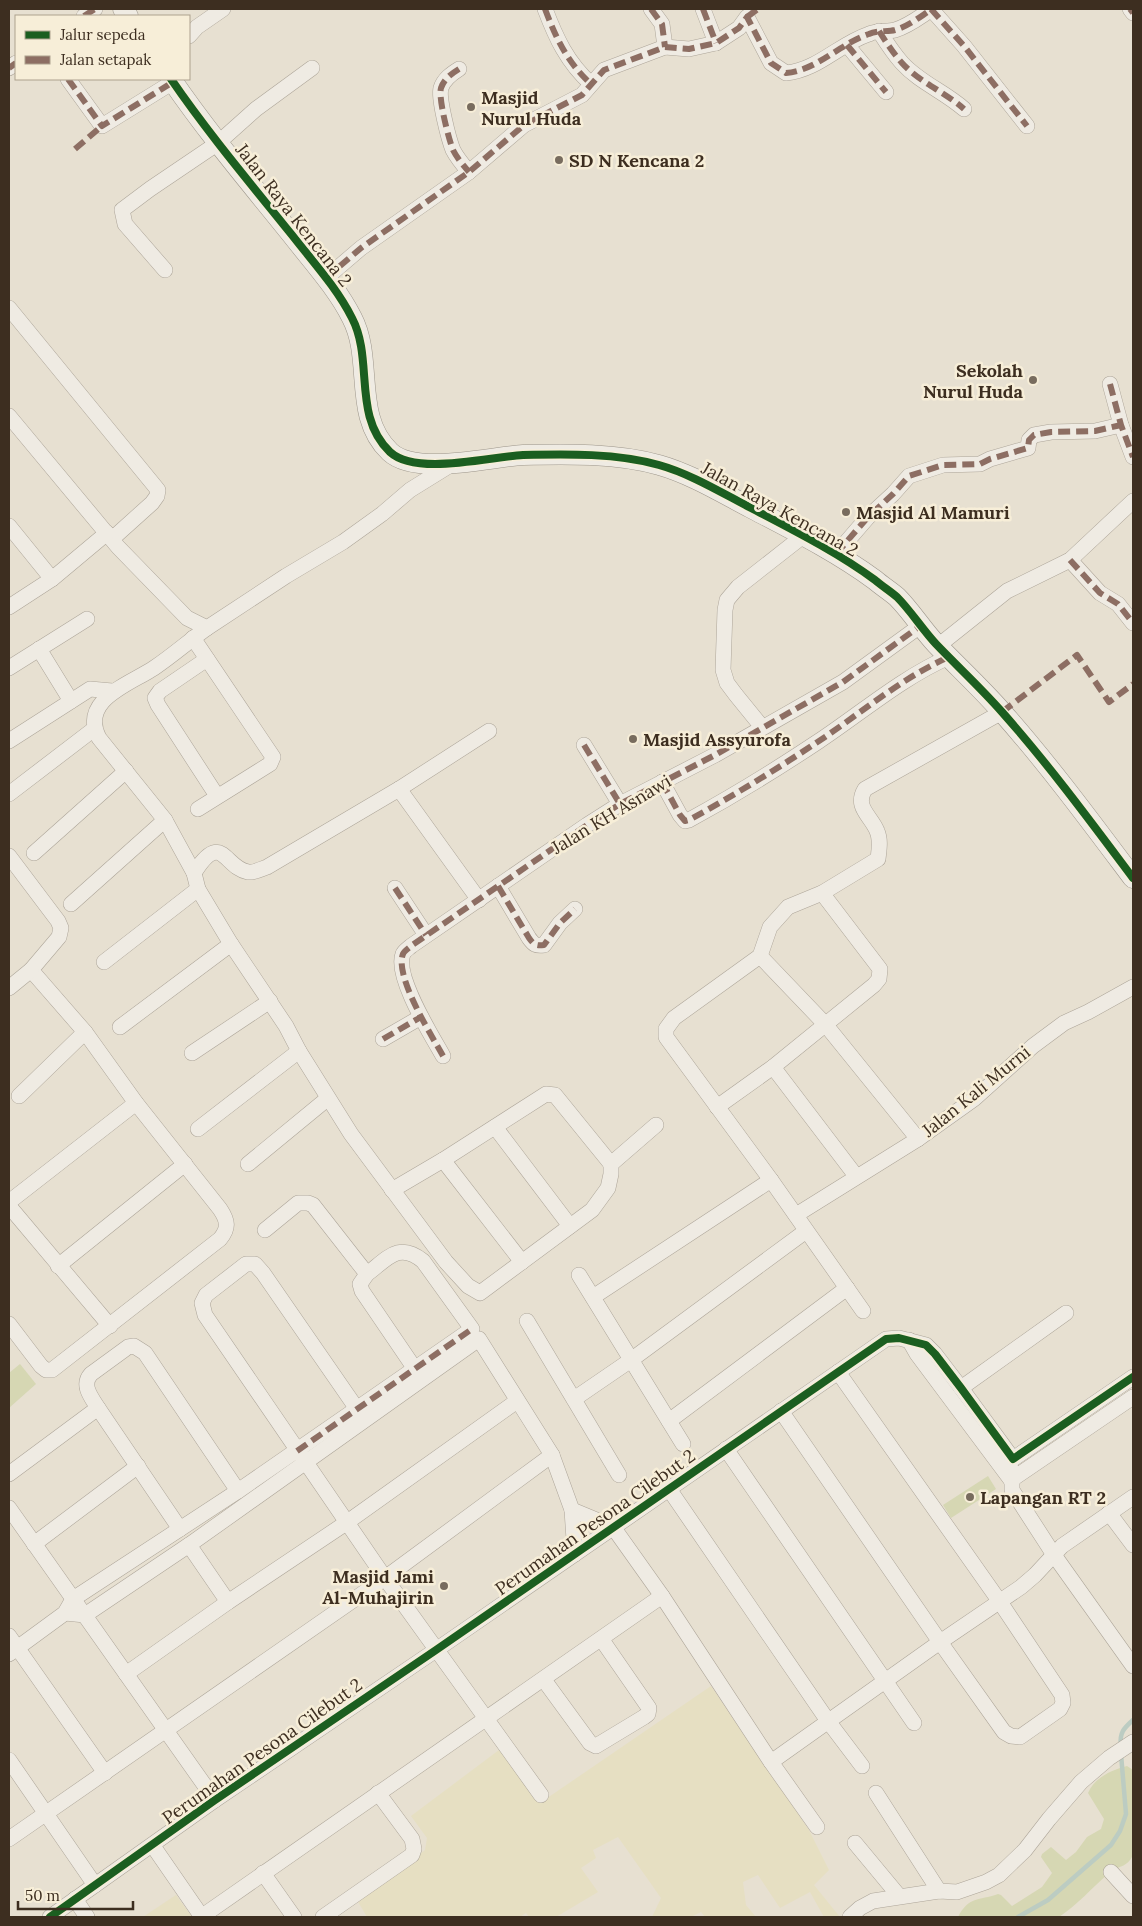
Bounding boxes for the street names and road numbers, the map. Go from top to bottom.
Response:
street label: Jalan Raya Kencana 2 [230,138,357,291]
street label: Jalan Raya Kencana 2 [697,456,862,562]
street label: Jalan KH Asnawi [546,769,675,859]
street label: Jalan Kali Murni [916,1040,1035,1142]
street label: Perumahan Pesona Cilebut 2 [490,1444,700,1600]
street label: Perumahan Pesona Cilebut 2 [157,1673,367,1829]

